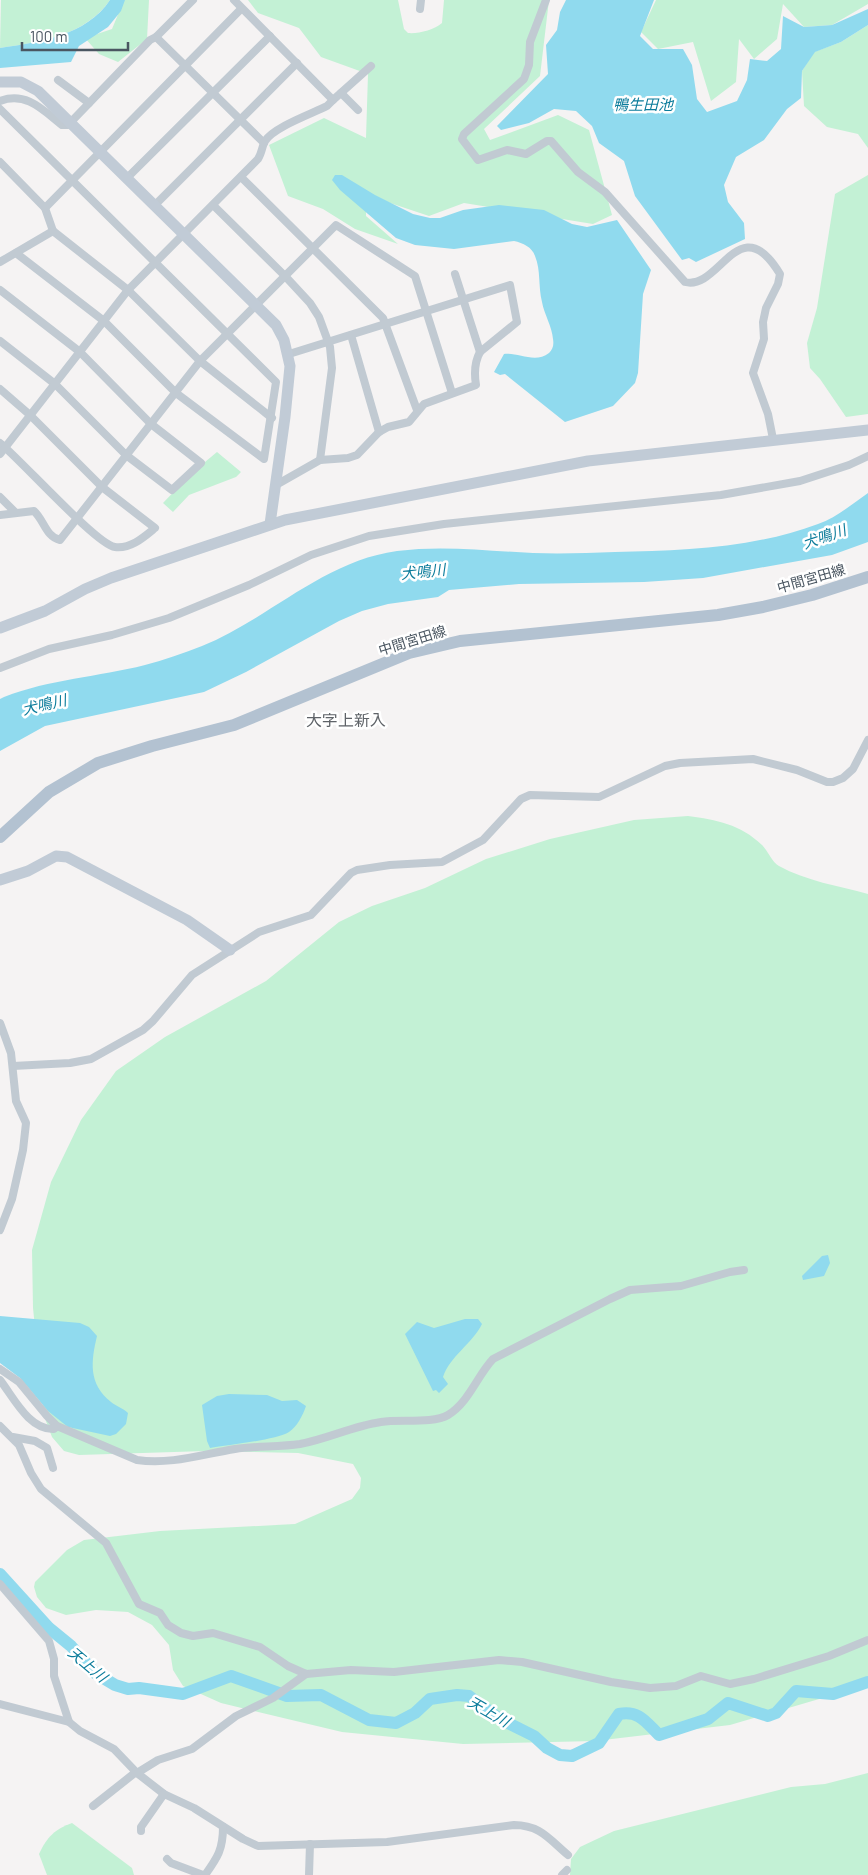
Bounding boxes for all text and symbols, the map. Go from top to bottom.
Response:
scale bar [22,20,129,52]
text: 100 m [30,27,68,45]
water label: 鴨生田池 [613,95,675,113]
water label: 犬鳴川 [800,520,850,552]
water label: 犬鳴川 [400,559,448,582]
street label: 中間宮田線 [775,560,847,596]
street label: 中間宮田線 [376,622,448,658]
water label: 犬鳴川 [20,690,70,718]
district label: 大字上新入 [306,710,386,729]
water label: 天上川 [65,1643,113,1687]
water label: 天上川 [465,1692,515,1731]

